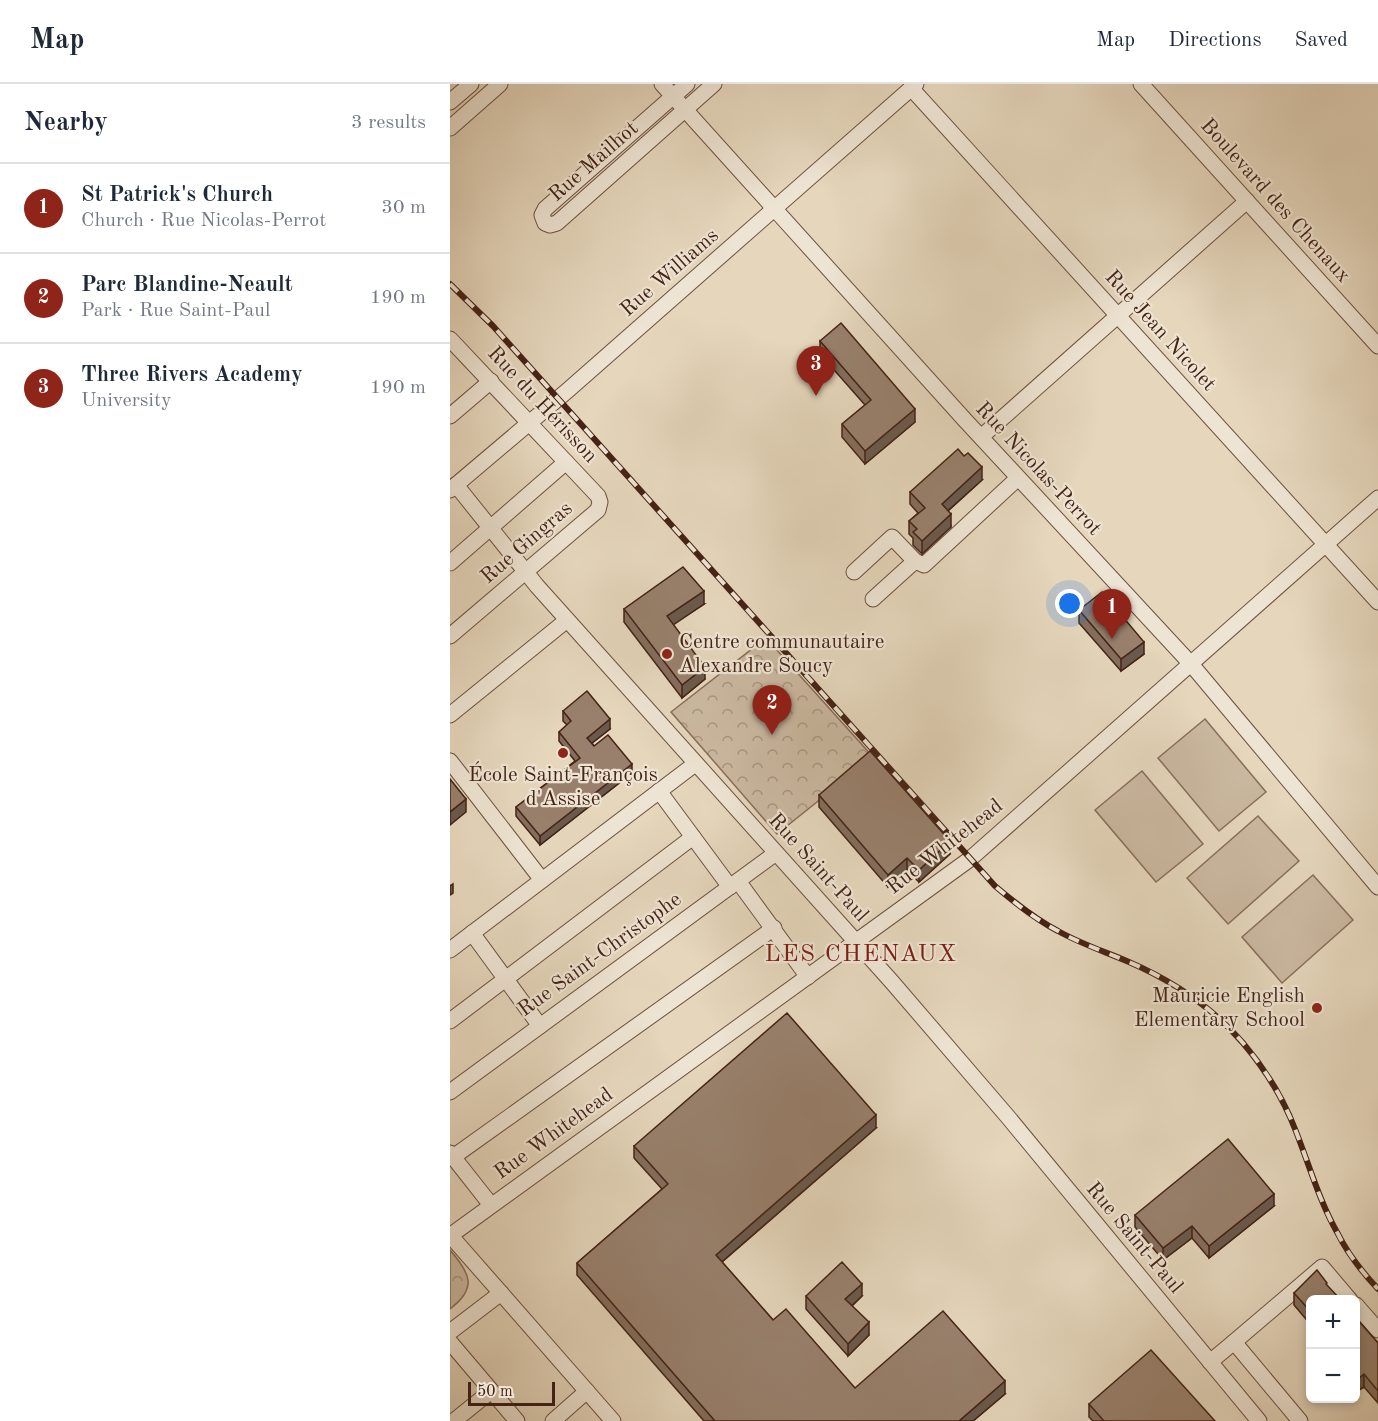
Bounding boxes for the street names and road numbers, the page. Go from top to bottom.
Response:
street label: Boulevard des Chenaux [1196,115,1354,287]
street label: Rue Mailhot [545,118,643,206]
street label: Rue Williams [617,225,723,321]
street label: Rue Jean Nicolet [1101,267,1219,395]
street label: Rue du Hérisson [483,343,601,467]
street label: Rue Nicolas-Perrot [971,398,1105,540]
street label: Rue Gingras [477,498,577,588]
street label: Rue Whitehead [883,795,1007,899]
street label: Rue Saint-Paul [764,810,872,927]
street label: Rue Saint-Christophe [515,889,685,1021]
street label: Rue Whitehead [491,1084,617,1184]
street label: Rue Saint-Paul [1082,1178,1187,1298]

